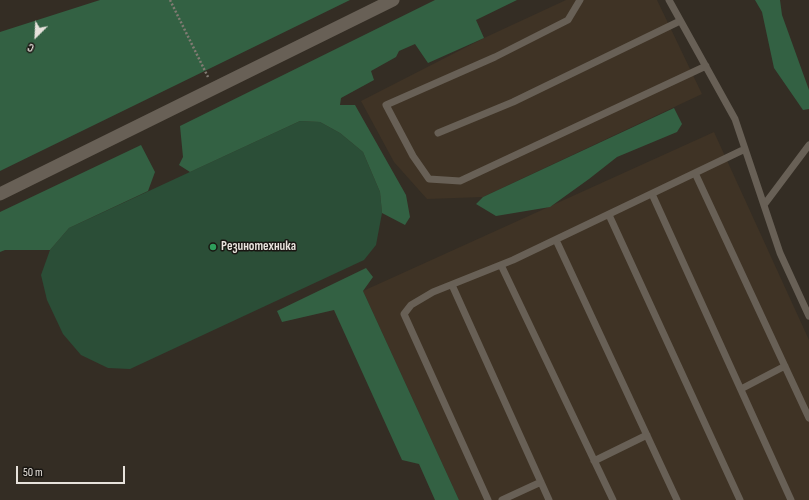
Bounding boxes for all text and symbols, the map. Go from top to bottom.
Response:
north arrow [16,16,56,56]
text: С [26,40,36,55]
place label: Резинотехника [221,239,296,255]
marker: Резинотехника [208,242,218,252]
scale bar [18,458,127,484]
text: 50 m [23,465,43,480]

